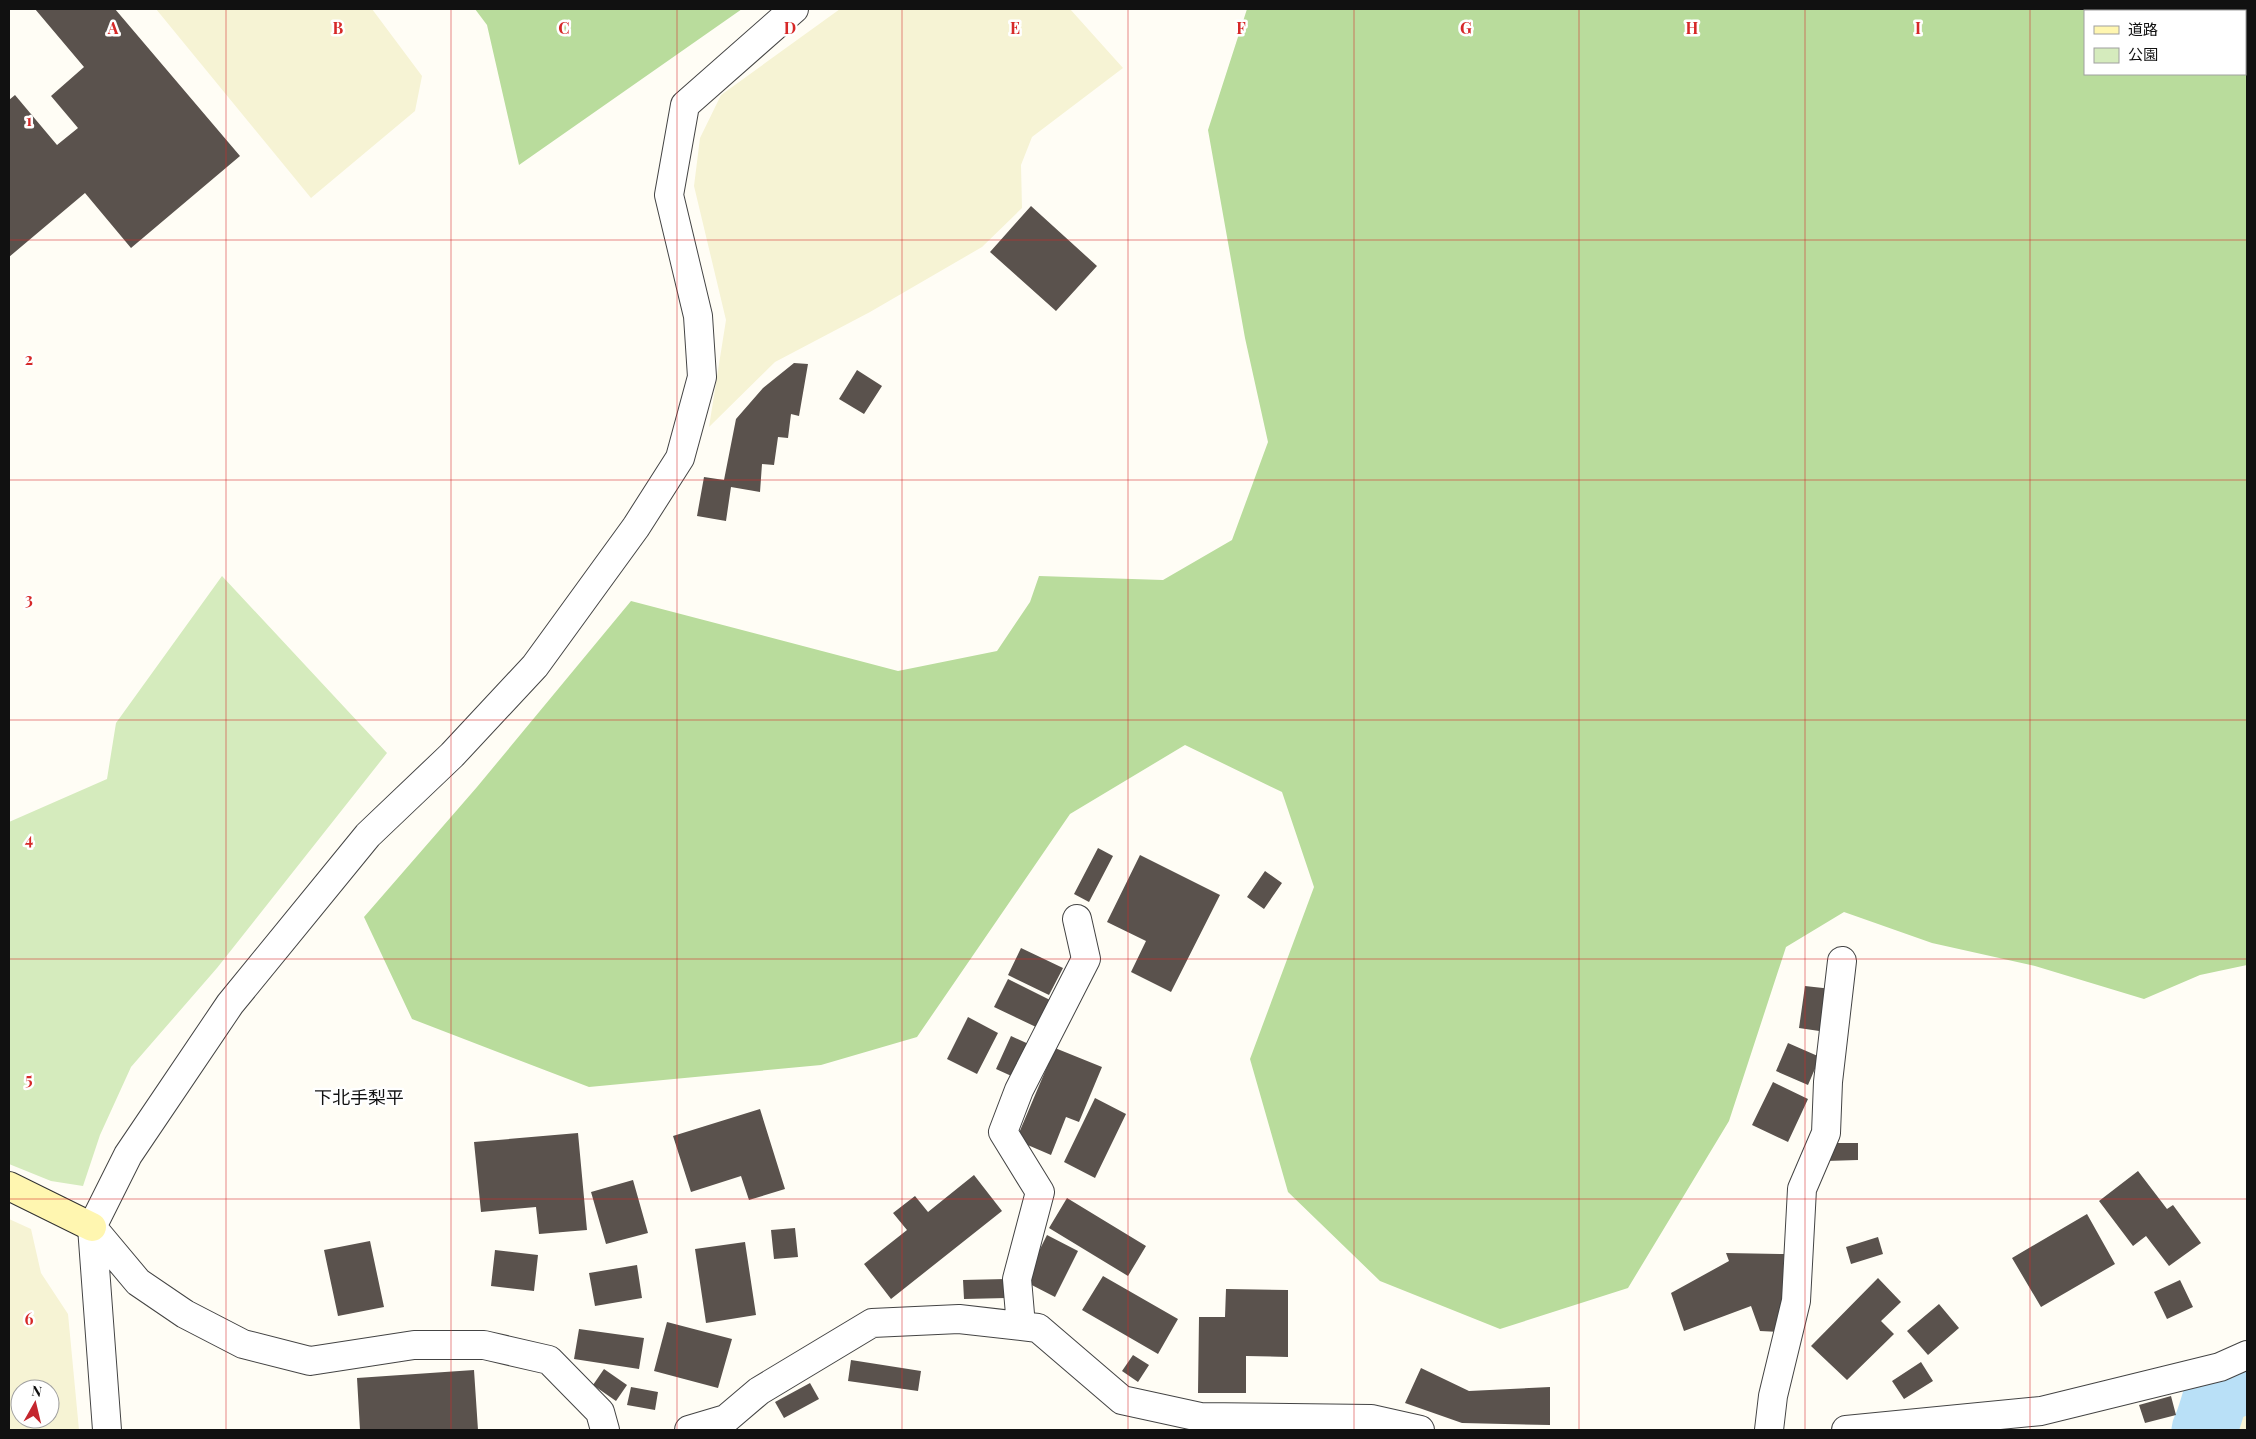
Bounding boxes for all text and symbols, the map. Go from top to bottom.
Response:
legend [2084,10,2246,75]
text: A [107,17,119,38]
text: B [333,17,344,38]
text: C [558,17,570,38]
text: D [784,17,796,38]
text: E [1010,17,1020,38]
text: F [1236,17,1246,38]
text: G [1460,17,1472,38]
text: H [1686,17,1699,38]
text: I [1915,17,1921,38]
text: 道路 [2128,19,2158,39]
text: 公園 [2128,44,2158,64]
text: 1 [26,109,32,130]
text: 2 [25,348,33,369]
text: 3 [25,588,33,609]
text: 4 [25,828,33,849]
text: 5 [25,1068,33,1089]
district label: 下北手梨平 [314,1085,404,1109]
text: 6 [25,1308,34,1329]
north arrow [10,1379,60,1429]
text: N [31,1381,43,1401]

